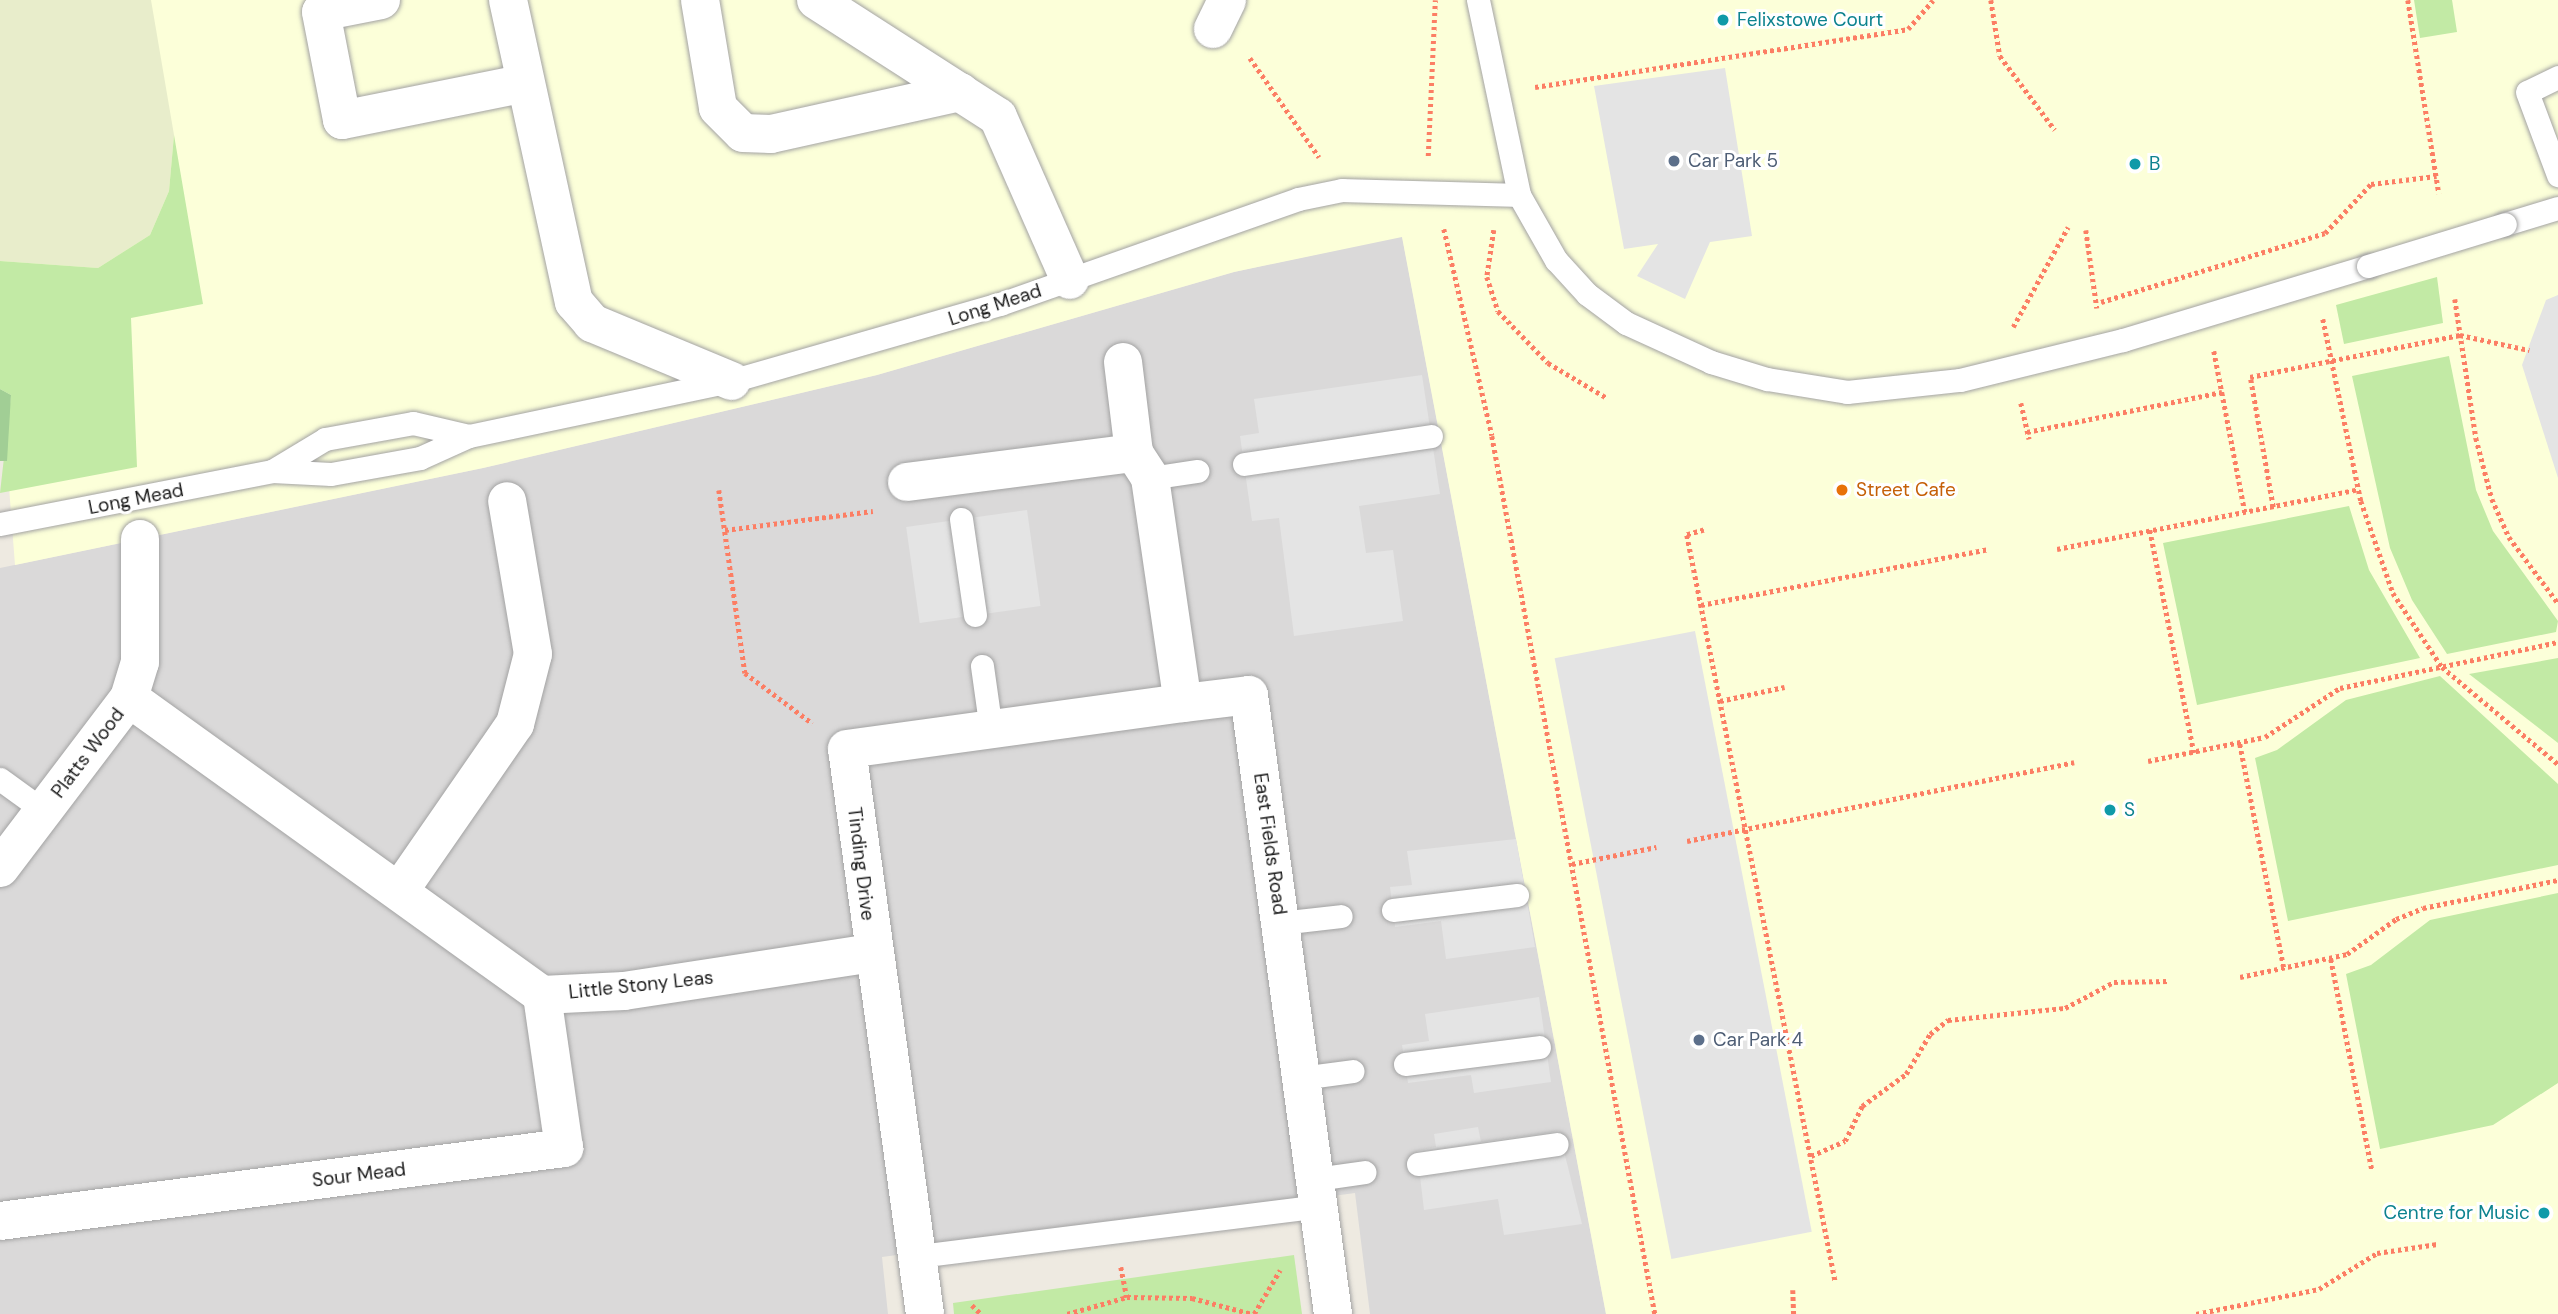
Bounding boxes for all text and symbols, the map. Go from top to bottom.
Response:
place label: Felixstowe Court [1737,9,1883,31]
marker: Felixstowe Court [1715,12,1731,28]
place label: Car Park 5 [1688,150,1778,172]
marker: Car Park 5 [1666,153,1682,169]
place label: B [2149,153,2160,175]
marker: B [2127,156,2143,172]
street label: Long Mead [946,279,1044,331]
street label: Long Mead [86,479,186,519]
place label: Street Cafe [1856,479,1956,501]
marker: Street Cafe [1834,482,1850,498]
street label: Platts Wood [47,704,129,802]
street label: East Fields Road [1249,772,1291,916]
place label: S [2124,799,2135,821]
marker: S [2102,802,2118,818]
street label: Tinding Drive [843,806,879,922]
street label: Little Stony Leas [567,966,715,1004]
place label: Car Park 4 [1713,1029,1803,1051]
marker: Car Park 4 [1691,1032,1707,1048]
street label: Sour Mead [311,1158,407,1192]
place label: Centre for Music [2383,1202,2530,1224]
marker: Centre for Music [2536,1205,2552,1221]

